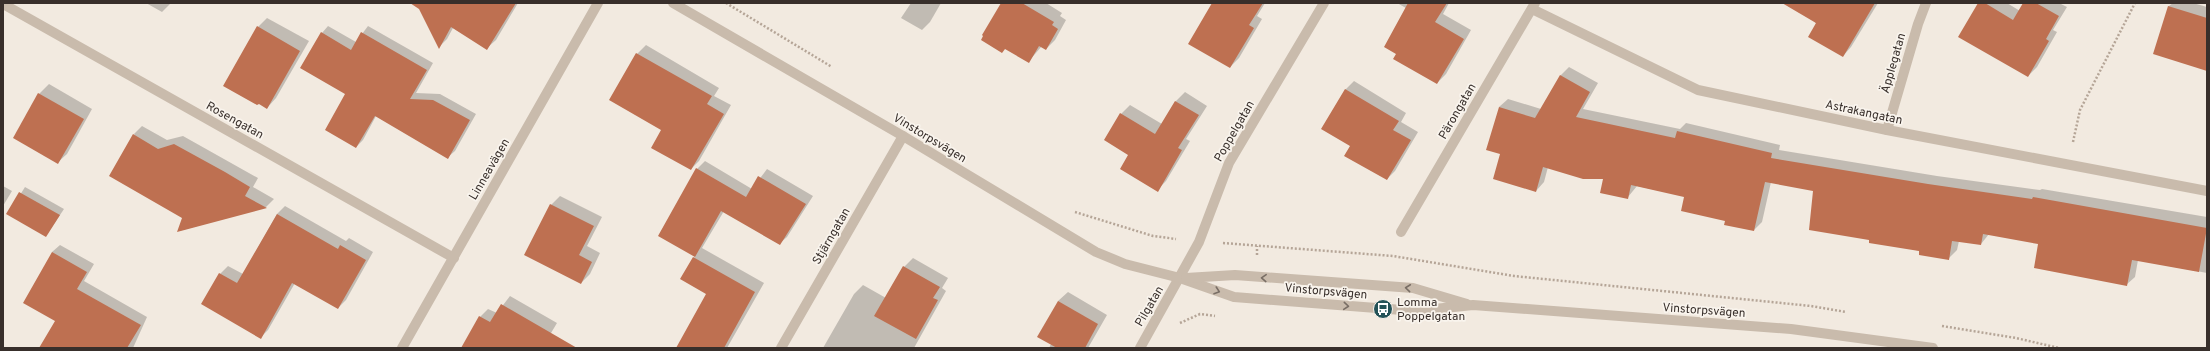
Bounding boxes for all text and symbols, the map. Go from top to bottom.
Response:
street label: Äpplegatan [1878,31,1910,95]
street label: Pärongatan [1435,81,1480,142]
street label: Astrakangatan [1824,97,1904,129]
street label: Rosengatan [203,98,266,143]
street label: Poppelgatan [1211,98,1259,165]
street label: Vinstorpsvägen [890,111,969,167]
street label: Linneavägen [466,136,514,203]
street label: Stjärngatan [809,205,855,268]
one-way arrow [1261,274,1267,282]
street label: Vinstorpsvägen [1284,280,1368,304]
street label: Pilgatan [1132,283,1168,330]
one-way arrow [1405,284,1411,293]
one-way arrow [1214,286,1221,294]
place label: Lomma Poppelgatan [1397,295,1465,325]
bus stop icon: Lomma Poppelgatan [1372,298,1394,320]
street label: Vinstorpsvägen [1662,300,1746,322]
one-way arrow [1343,301,1349,310]

